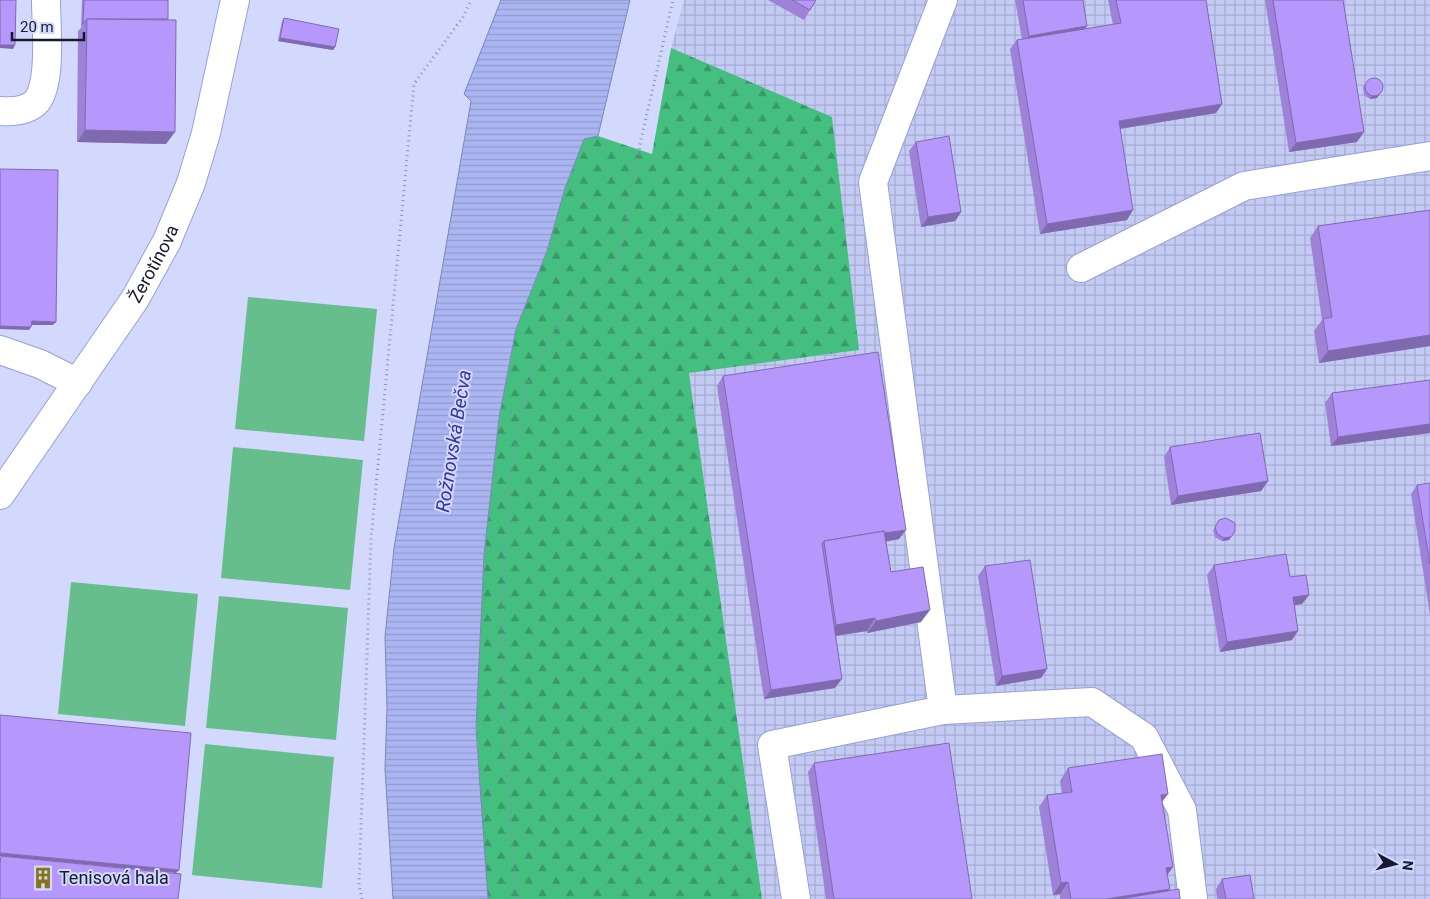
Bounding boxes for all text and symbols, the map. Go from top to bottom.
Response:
scale bar [12,10,85,42]
text: 20 m [20,18,54,36]
street label: Žerotínova [124,222,182,306]
water label: Rožnovská Bečva [431,368,476,514]
north arrow [1370,839,1420,889]
text: N [1399,860,1416,871]
building icon: Tenisová hala [30,865,56,891]
place label: Tenisová hala [59,867,169,888]

